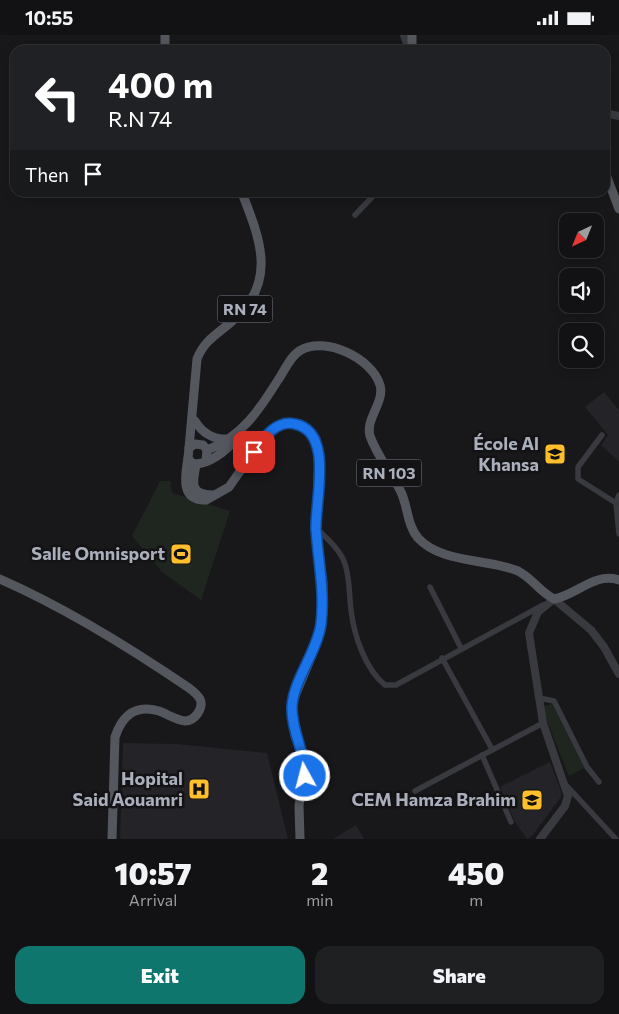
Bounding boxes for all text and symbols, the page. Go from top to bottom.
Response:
text: 10:55 [25,6,73,29]
text: 400 m [108,62,213,105]
icon: left [25,65,90,130]
text: R.N 74 [108,105,172,132]
icon: arrive [79,160,107,188]
text: Then [25,163,69,186]
north arrow [559,213,604,257]
map controls [559,213,604,368]
button: sound [559,268,604,313]
road number: RN 74 [218,295,272,323]
button: search [559,323,604,368]
pin [233,431,275,473]
place label: École Al Khansa [473,432,539,475]
icon: arrive [240,438,268,466]
school or university icon: École Al Khansa [543,442,567,466]
road number: RN 103 [356,459,422,487]
place label: Salle Omnisport [31,542,165,564]
sports icon: Salle Omnisport [169,542,193,566]
position arrow [278,749,330,801]
place label: Hopital Said Aouamri [73,767,183,810]
hospital icon: Hopital Said Aouamri [187,777,211,801]
place label: CEM Hamza Brahim [352,788,516,810]
school or university icon: CEM Hamza Brahim [520,788,544,812]
text: 10:57 [115,854,192,891]
text: 2 [311,854,328,891]
text: 450 [448,854,504,891]
text: Arrival [129,890,177,909]
text: min [306,890,333,909]
text: m [469,890,483,909]
button: Exit [15,946,305,1004]
button: Share [315,946,604,1004]

